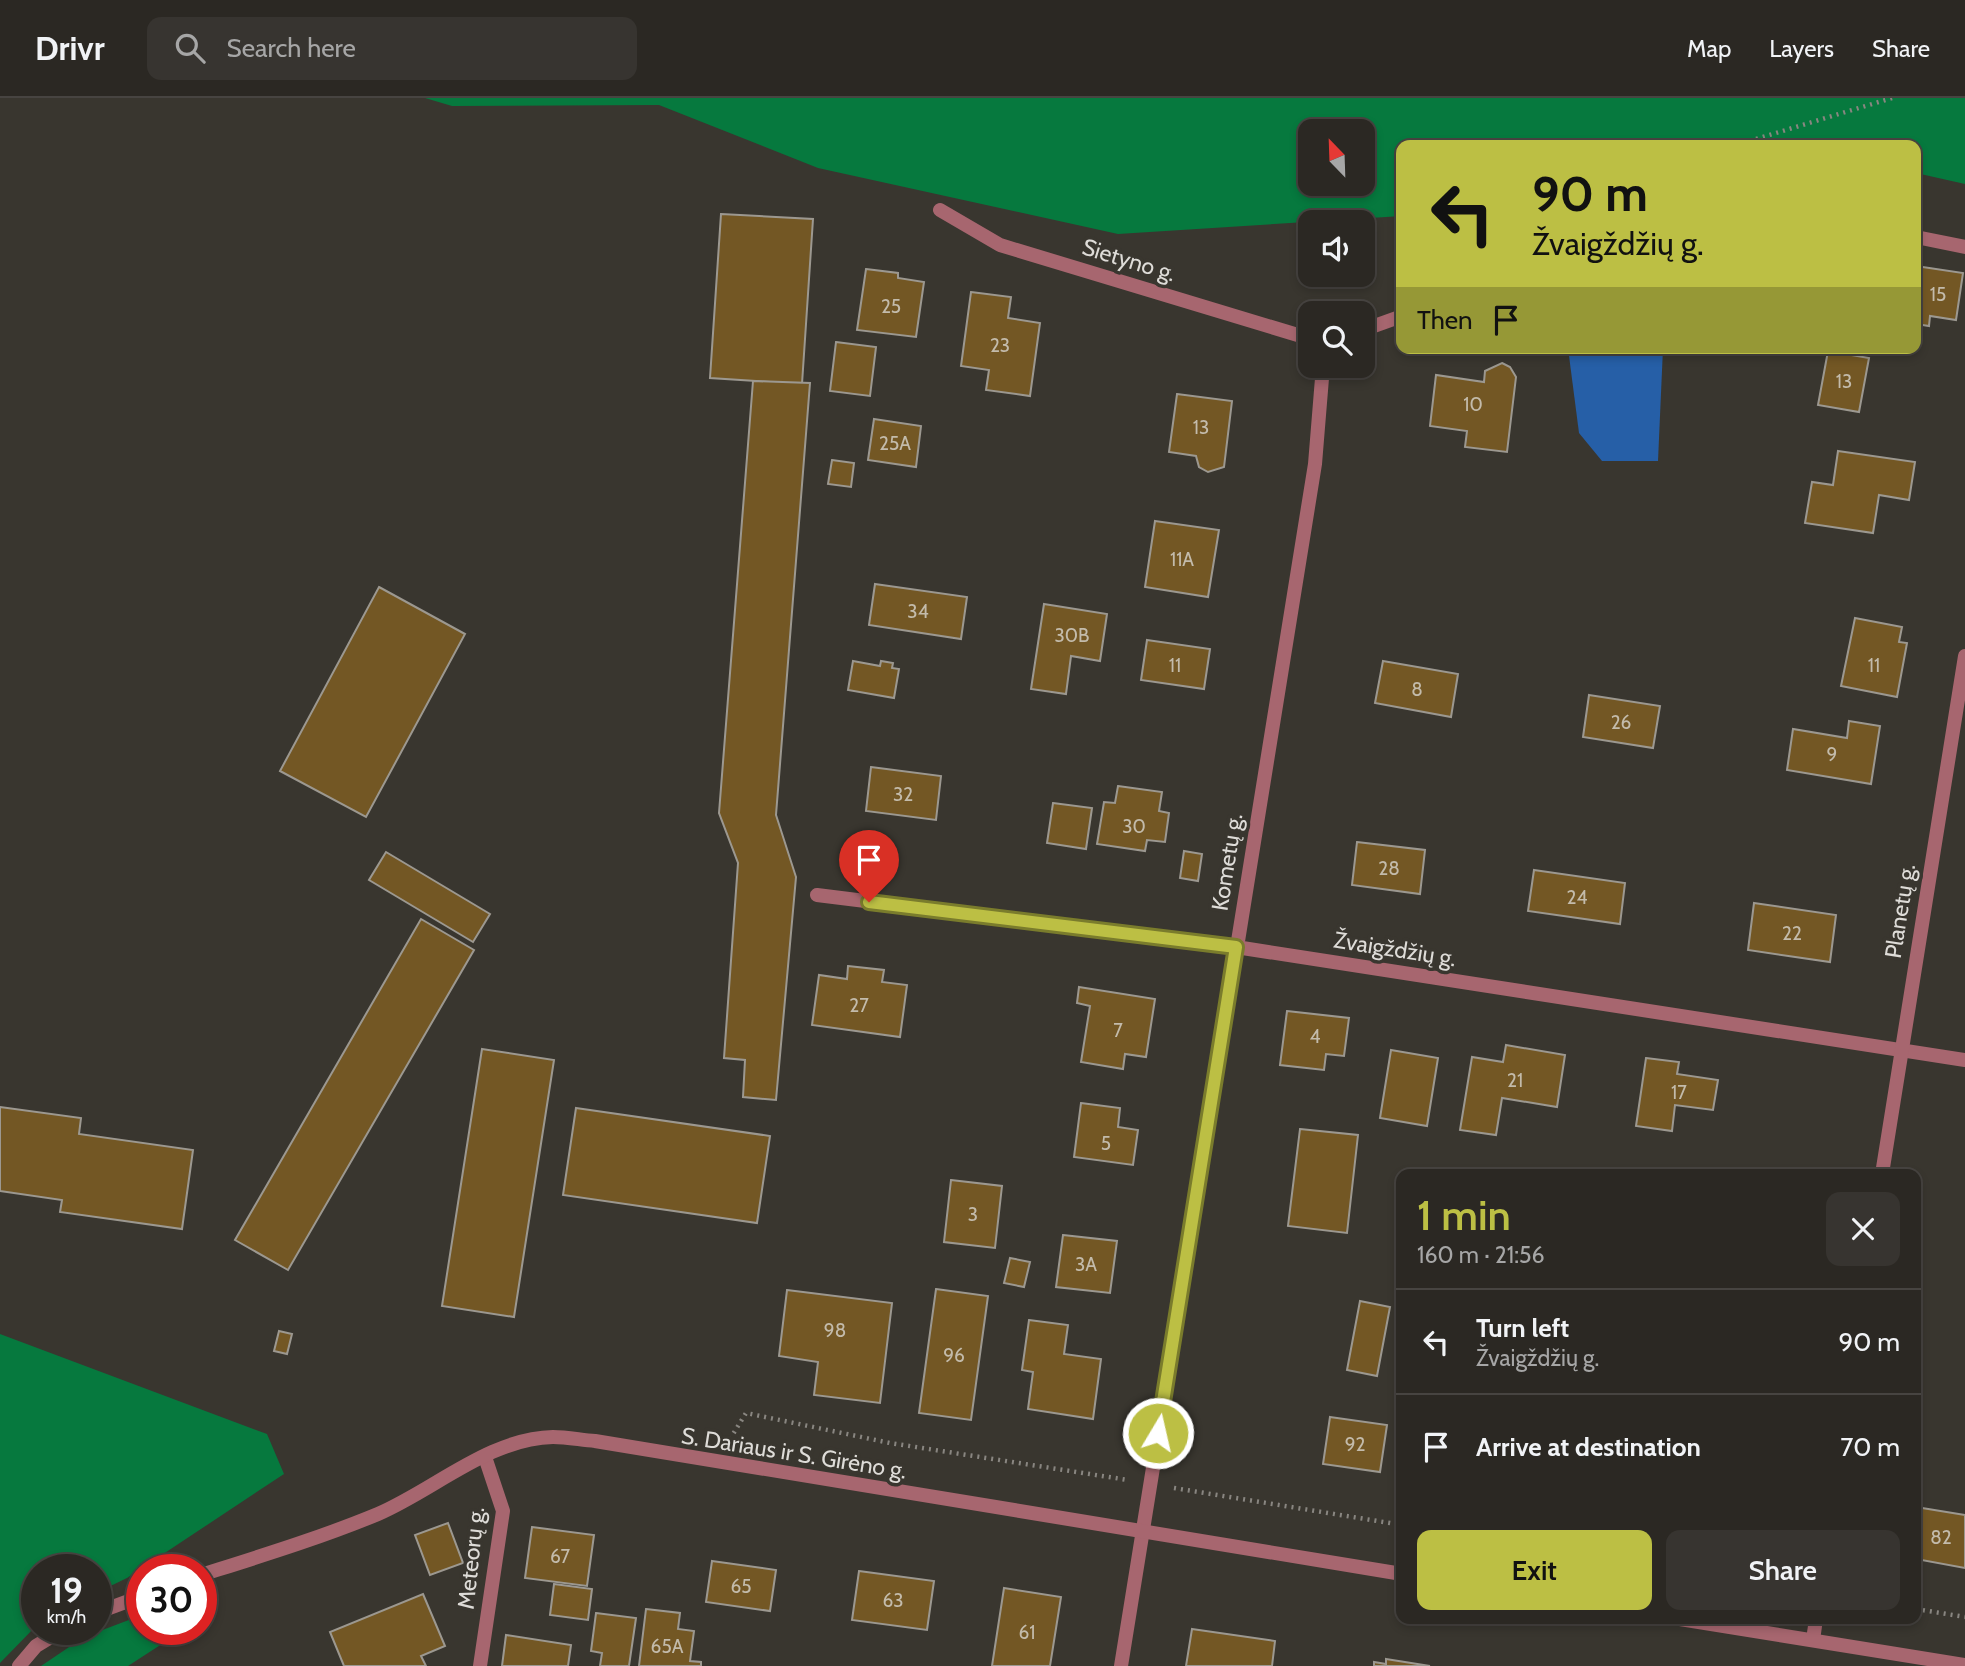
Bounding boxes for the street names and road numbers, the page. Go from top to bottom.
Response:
street label: Sietyno g. [1079,233,1179,287]
street label: Kometų g. [1206,811,1248,913]
street label: Planetų g. [1879,862,1921,960]
street label: Žvaigždžių g. [1332,925,1458,972]
street label: S. Dariaus ir S. Girėno g. [679,1421,909,1485]
street label: Meteorų g. [452,1505,490,1611]

